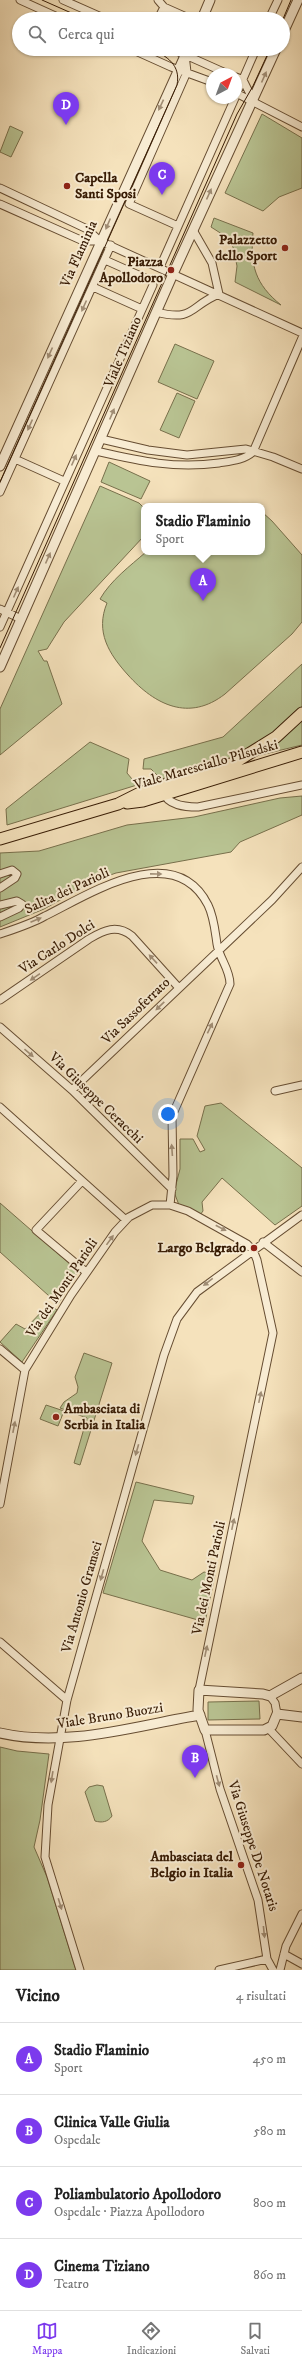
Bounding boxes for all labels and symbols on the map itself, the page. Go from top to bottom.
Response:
north arrow [206,68,242,104]
one-way arrow [261,71,267,82]
pin: D [53,92,79,125]
one-way arrow [158,100,164,111]
pin: C [149,162,175,195]
place label: Capella Santi Sposi [75,169,136,203]
marker: Capella Santi Sposi [62,181,72,191]
one-way arrow [206,189,212,200]
street label: Via Flaminia [56,218,102,291]
one-way arrow [104,218,110,230]
place label: Palazzetto dello Sport [215,231,278,265]
marker: Palazzetto dello Sport [280,243,290,253]
place label: Piazza Apollodoro [98,253,164,287]
marker: Piazza Apollodoro [166,265,176,275]
one-way arrow [81,301,87,312]
street label: Viale Tiziano [100,314,146,391]
one-way arrow [47,347,53,358]
one-way arrow [109,408,115,419]
one-way arrow [27,419,33,431]
one-way arrow [71,454,77,466]
one-way arrow [46,552,52,564]
pin: A [190,568,216,601]
one-way arrow [13,586,19,597]
street label: Viale Maresciallo Pilsudski [131,736,280,794]
street label: Salita dei Parioli [22,863,113,918]
one-way arrow [150,871,162,878]
street label: Via Carlo Dolci [15,916,99,979]
one-way arrow [31,917,43,923]
one-way arrow [148,954,158,964]
one-way arrow [30,973,40,981]
street label: Via Sassoferrato [97,974,174,1049]
one-way arrow [155,1001,165,1011]
one-way arrow [207,1022,213,1034]
one-way arrow [25,1048,34,1057]
street label: Via Giuseppe Ceracchi [44,1048,147,1148]
your location [158,1104,178,1124]
one-way arrow [168,1144,175,1156]
one-way arrow [215,1225,226,1232]
one-way arrow [106,1234,114,1245]
street label: Via dei Monti Parioli [22,1235,102,1342]
place label: Largo Belgrado [158,1239,246,1257]
marker: Largo Belgrado [249,1243,259,1253]
one-way arrow [203,1278,214,1286]
one-way arrow [258,1391,264,1403]
place label: Ambasciata di Serbia in Italia [63,1400,146,1434]
marker: Ambasciata di Serbia in Italia [51,1412,61,1422]
one-way arrow [11,1421,17,1433]
one-way arrow [133,1443,139,1456]
one-way arrow [231,1518,237,1531]
street label: Via dei Monti Parioli [188,1519,230,1638]
street label: Via Antonio Gramsci [57,1539,107,1656]
one-way arrow [98,1569,104,1581]
one-way arrow [204,1645,210,1658]
street label: Viale Bruno Buozzi [55,1699,165,1733]
pin: B [182,1745,208,1778]
one-way arrow [49,1771,55,1783]
one-way arrow [215,1775,221,1787]
street label: Via Giuseppe De Notaris [223,1778,283,1914]
place label: Ambasciata del Belgio in Italia [149,1848,234,1882]
marker: Ambasciata del Belgio in Italia [236,1860,246,1870]
one-way arrow [57,1899,63,1911]
one-way arrow [261,1926,267,1938]

